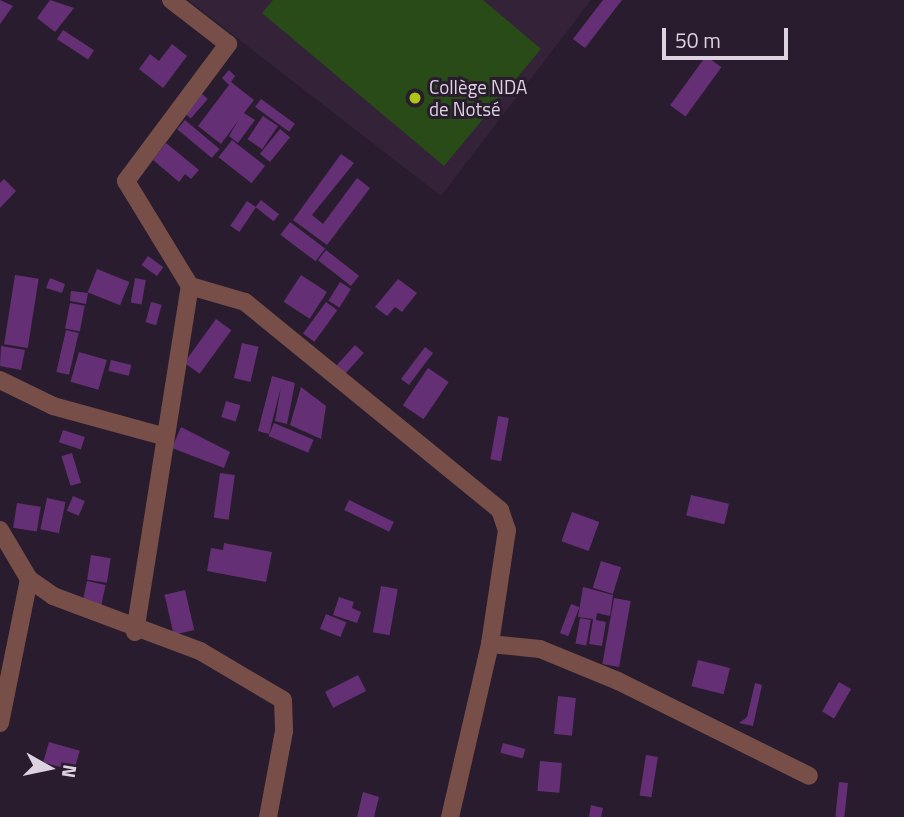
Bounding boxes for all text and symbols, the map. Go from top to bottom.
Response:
scale bar [666,14,792,58]
text: 50 m [675,24,721,56]
place label: Collège NDA de Notsé [429,76,527,120]
marker: Collège NDA de Notsé [407,90,423,106]
north arrow [14,733,84,803]
text: N [55,763,86,780]

